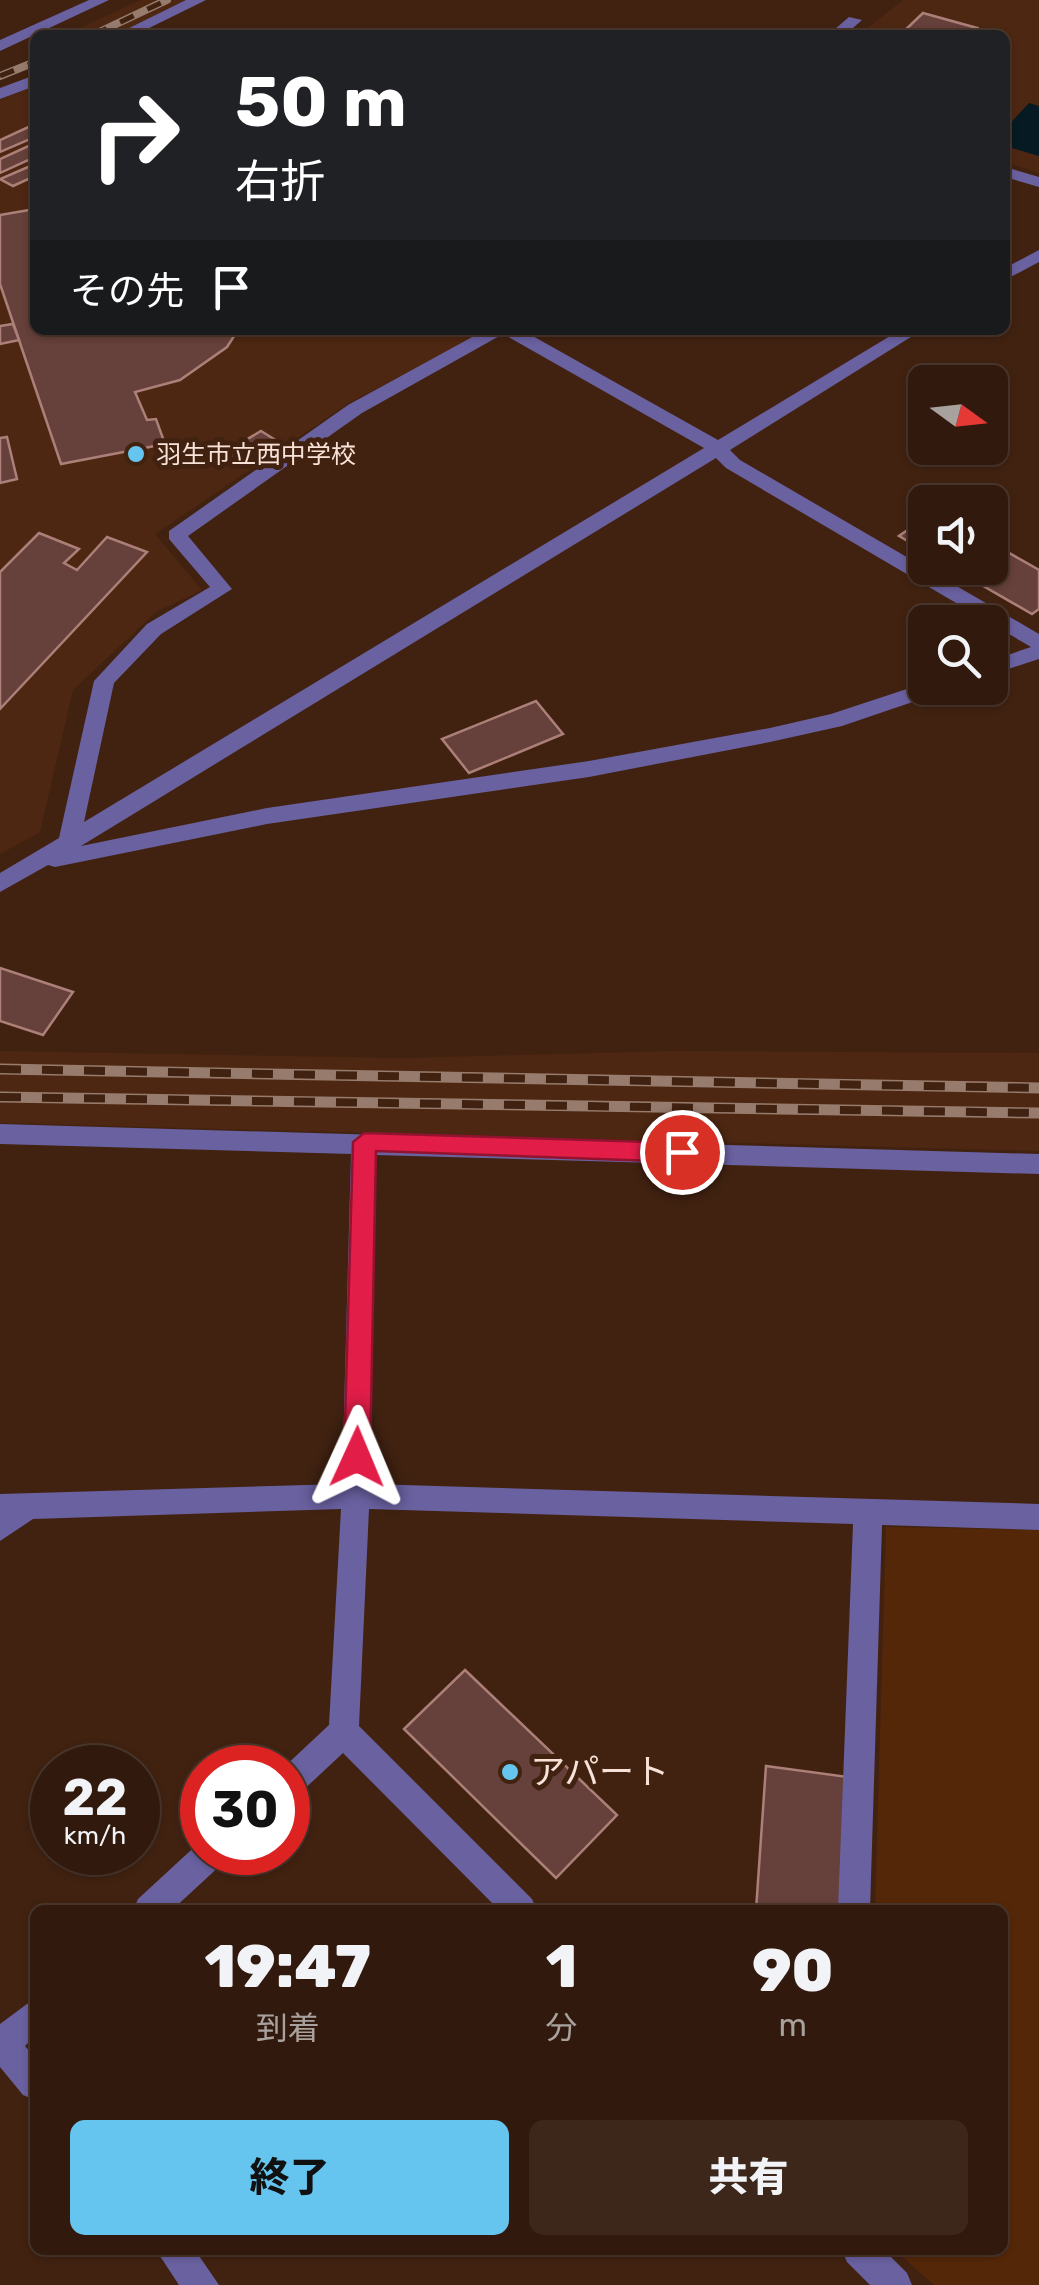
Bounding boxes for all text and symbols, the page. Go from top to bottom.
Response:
text: 50 m [235,61,407,144]
icon: right [70,70,200,200]
text: 右折 [235,155,325,208]
icon: arrive [204,260,259,315]
text: その先 [70,268,184,314]
north arrow [908,365,1008,465]
map controls [908,365,1008,705]
place label: 羽生市立西中学校 [156,440,356,469]
marker: 羽生市立西中学校 [125,443,147,465]
button: sound [908,485,1008,585]
button: search [908,605,1008,705]
pin [640,1110,725,1195]
icon: arrive [655,1125,710,1180]
position arrow [305,1405,409,1509]
speed limit sign: 30 [180,1745,310,1875]
place label: アパート [530,1751,669,1793]
marker: アパート [499,1761,521,1783]
text: 22 [63,1768,128,1828]
text: km/h [64,1821,126,1850]
text: 19:47 [204,1931,371,2002]
text: 1 [546,1931,577,2002]
text: 90 [752,1935,834,2006]
text: m [779,2006,807,2044]
text: 到着 [256,2009,320,2047]
text: 分 [545,2009,577,2047]
button: 終了 [70,2120,509,2235]
button: 共有 [529,2120,968,2235]

